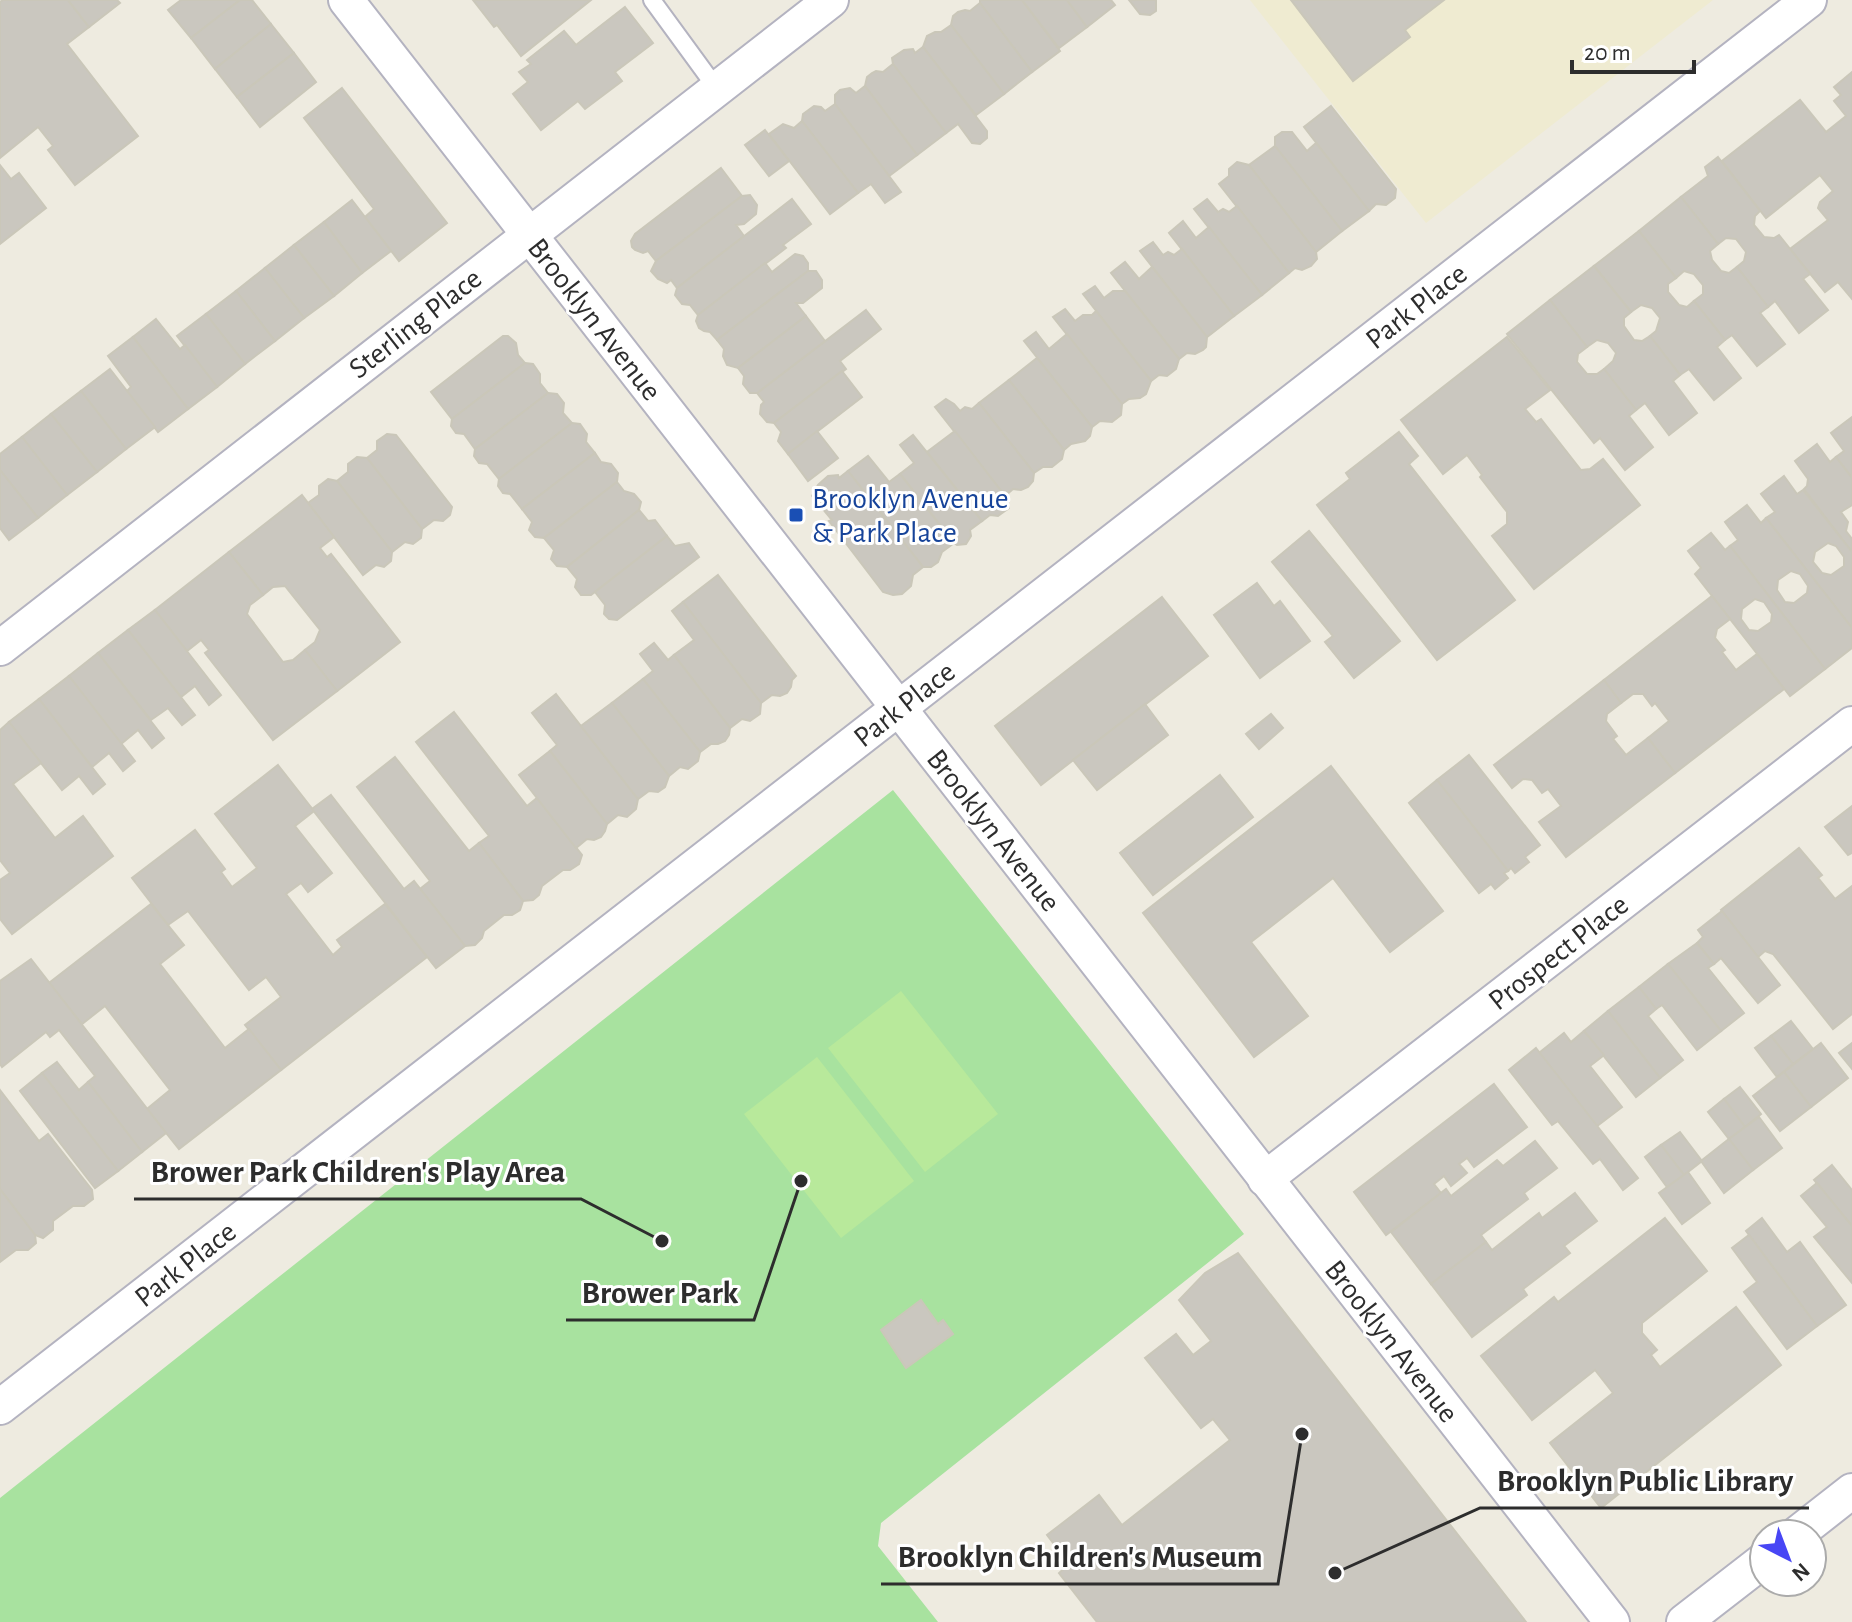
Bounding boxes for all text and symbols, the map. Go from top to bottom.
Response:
scale bar [1572,24,1694,74]
text: 20 m [1584,41,1631,65]
street label: Brooklyn Avenue [522,233,667,406]
street label: Park Place [1361,258,1473,355]
street label: Sterling Place [344,263,487,384]
place label: Brooklyn Avenue & Park Place [812,484,1009,548]
marker: Brooklyn Avenue & Park Place [787,506,805,524]
street label: Park Place [849,656,961,753]
street label: Brooklyn Avenue [921,744,1066,917]
street label: Prospect Place [1483,889,1634,1016]
callout: Brower Park Children's Play Area [134,1143,581,1199]
text: Brower Park Children's Play Area [150,1156,566,1188]
street label: Park Place [130,1216,242,1313]
street label: Brooklyn Avenue [1319,1255,1464,1428]
callout: Brower Park [566,1264,754,1320]
text: Brower Park [582,1277,739,1309]
callout: Brooklyn Public Library [1480,1452,1809,1508]
text: Brooklyn Public Library [1497,1465,1794,1497]
north arrow [1748,1518,1828,1598]
callout: Brooklyn Children's Museum [881,1528,1278,1584]
text: Brooklyn Children's Museum [897,1541,1263,1573]
text: N [1788,1559,1814,1585]

